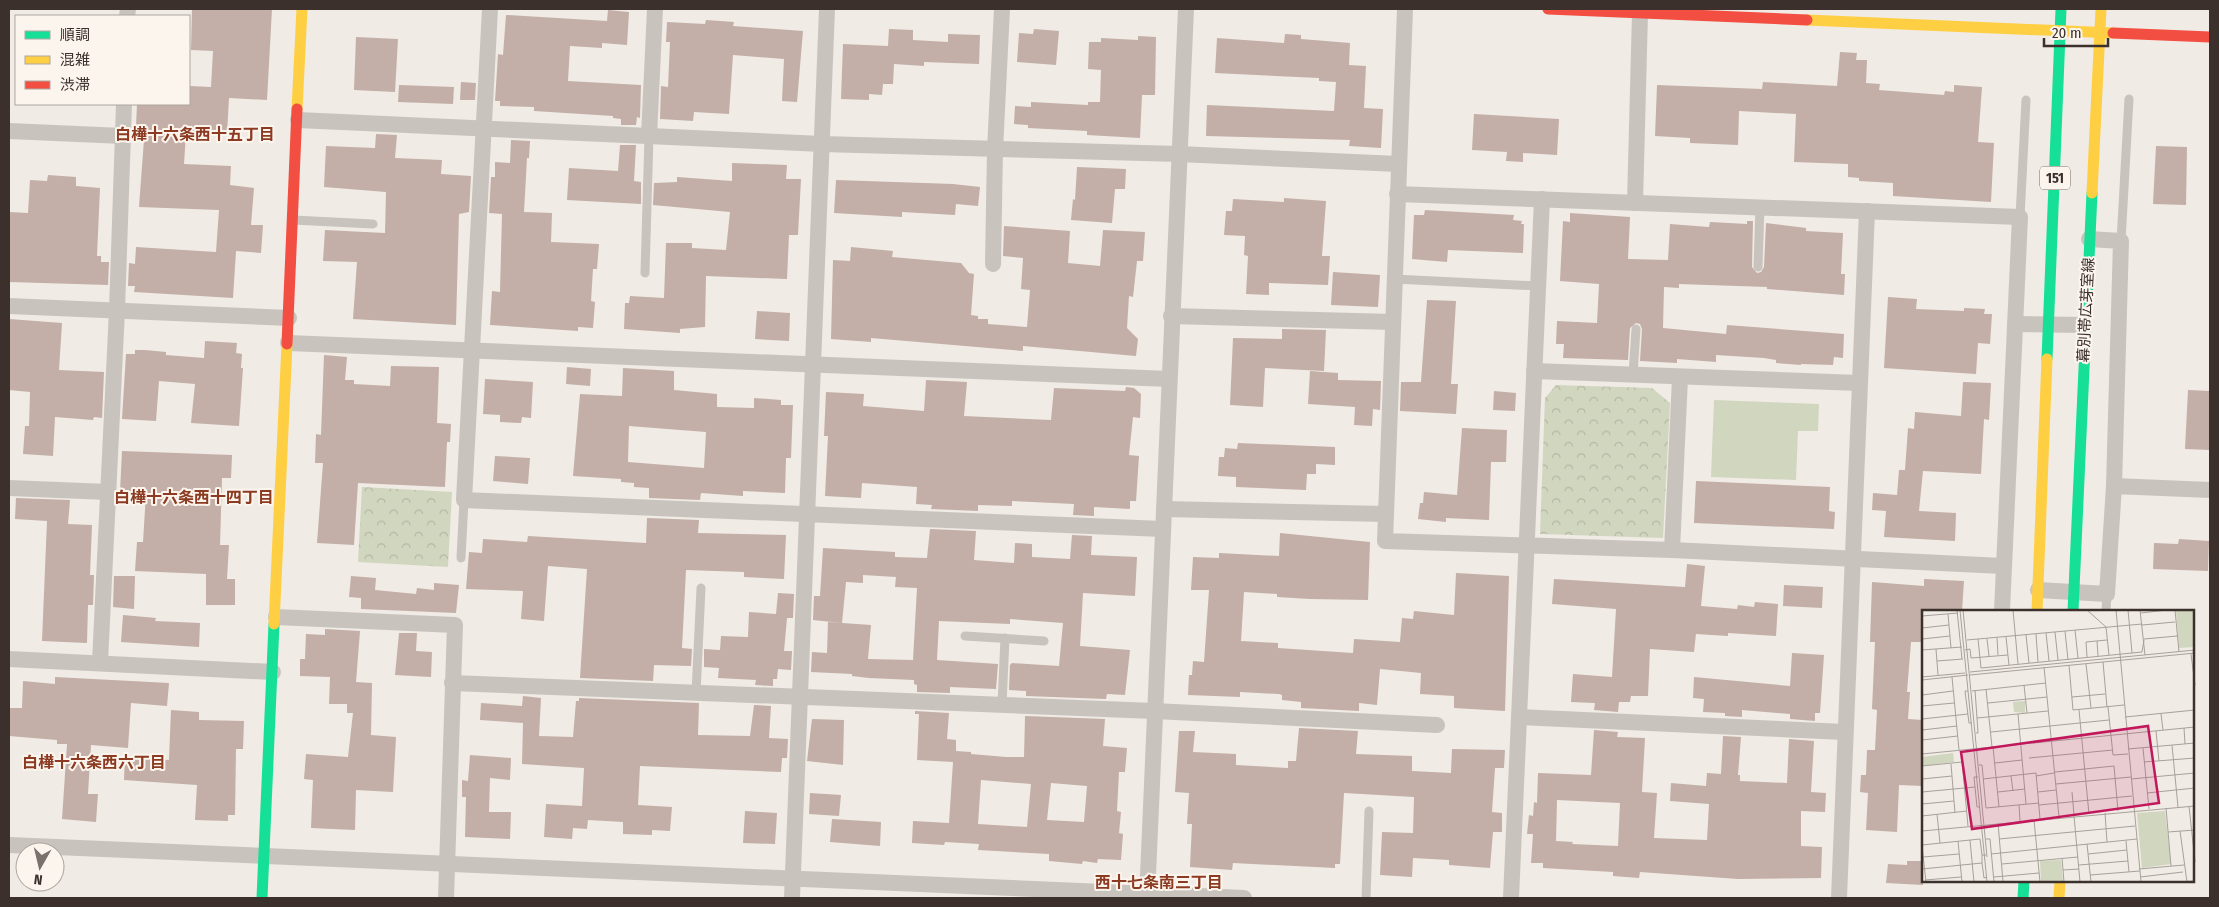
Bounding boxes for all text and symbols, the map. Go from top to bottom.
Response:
legend [15,15,190,105]
scale bar [2044,15,2108,47]
text: 20 m [2052,24,2082,42]
text: 順調 [60,26,90,44]
text: 混雑 [60,51,90,69]
text: 渋滞 [60,76,90,94]
district label: 白樺十六条西十五丁目 [115,125,275,144]
road number: 151 [2040,167,2070,190]
street label: 幕別帯広芽室線 [2074,257,2098,363]
district label: 白樺十六条西十四丁目 [114,488,274,507]
inset map [1922,610,2194,882]
district label: 白樺十六条西六丁目 [22,753,166,772]
north arrow [15,842,65,892]
text: N [33,870,44,888]
district label: 西十七条南三丁目 [1095,873,1223,892]

